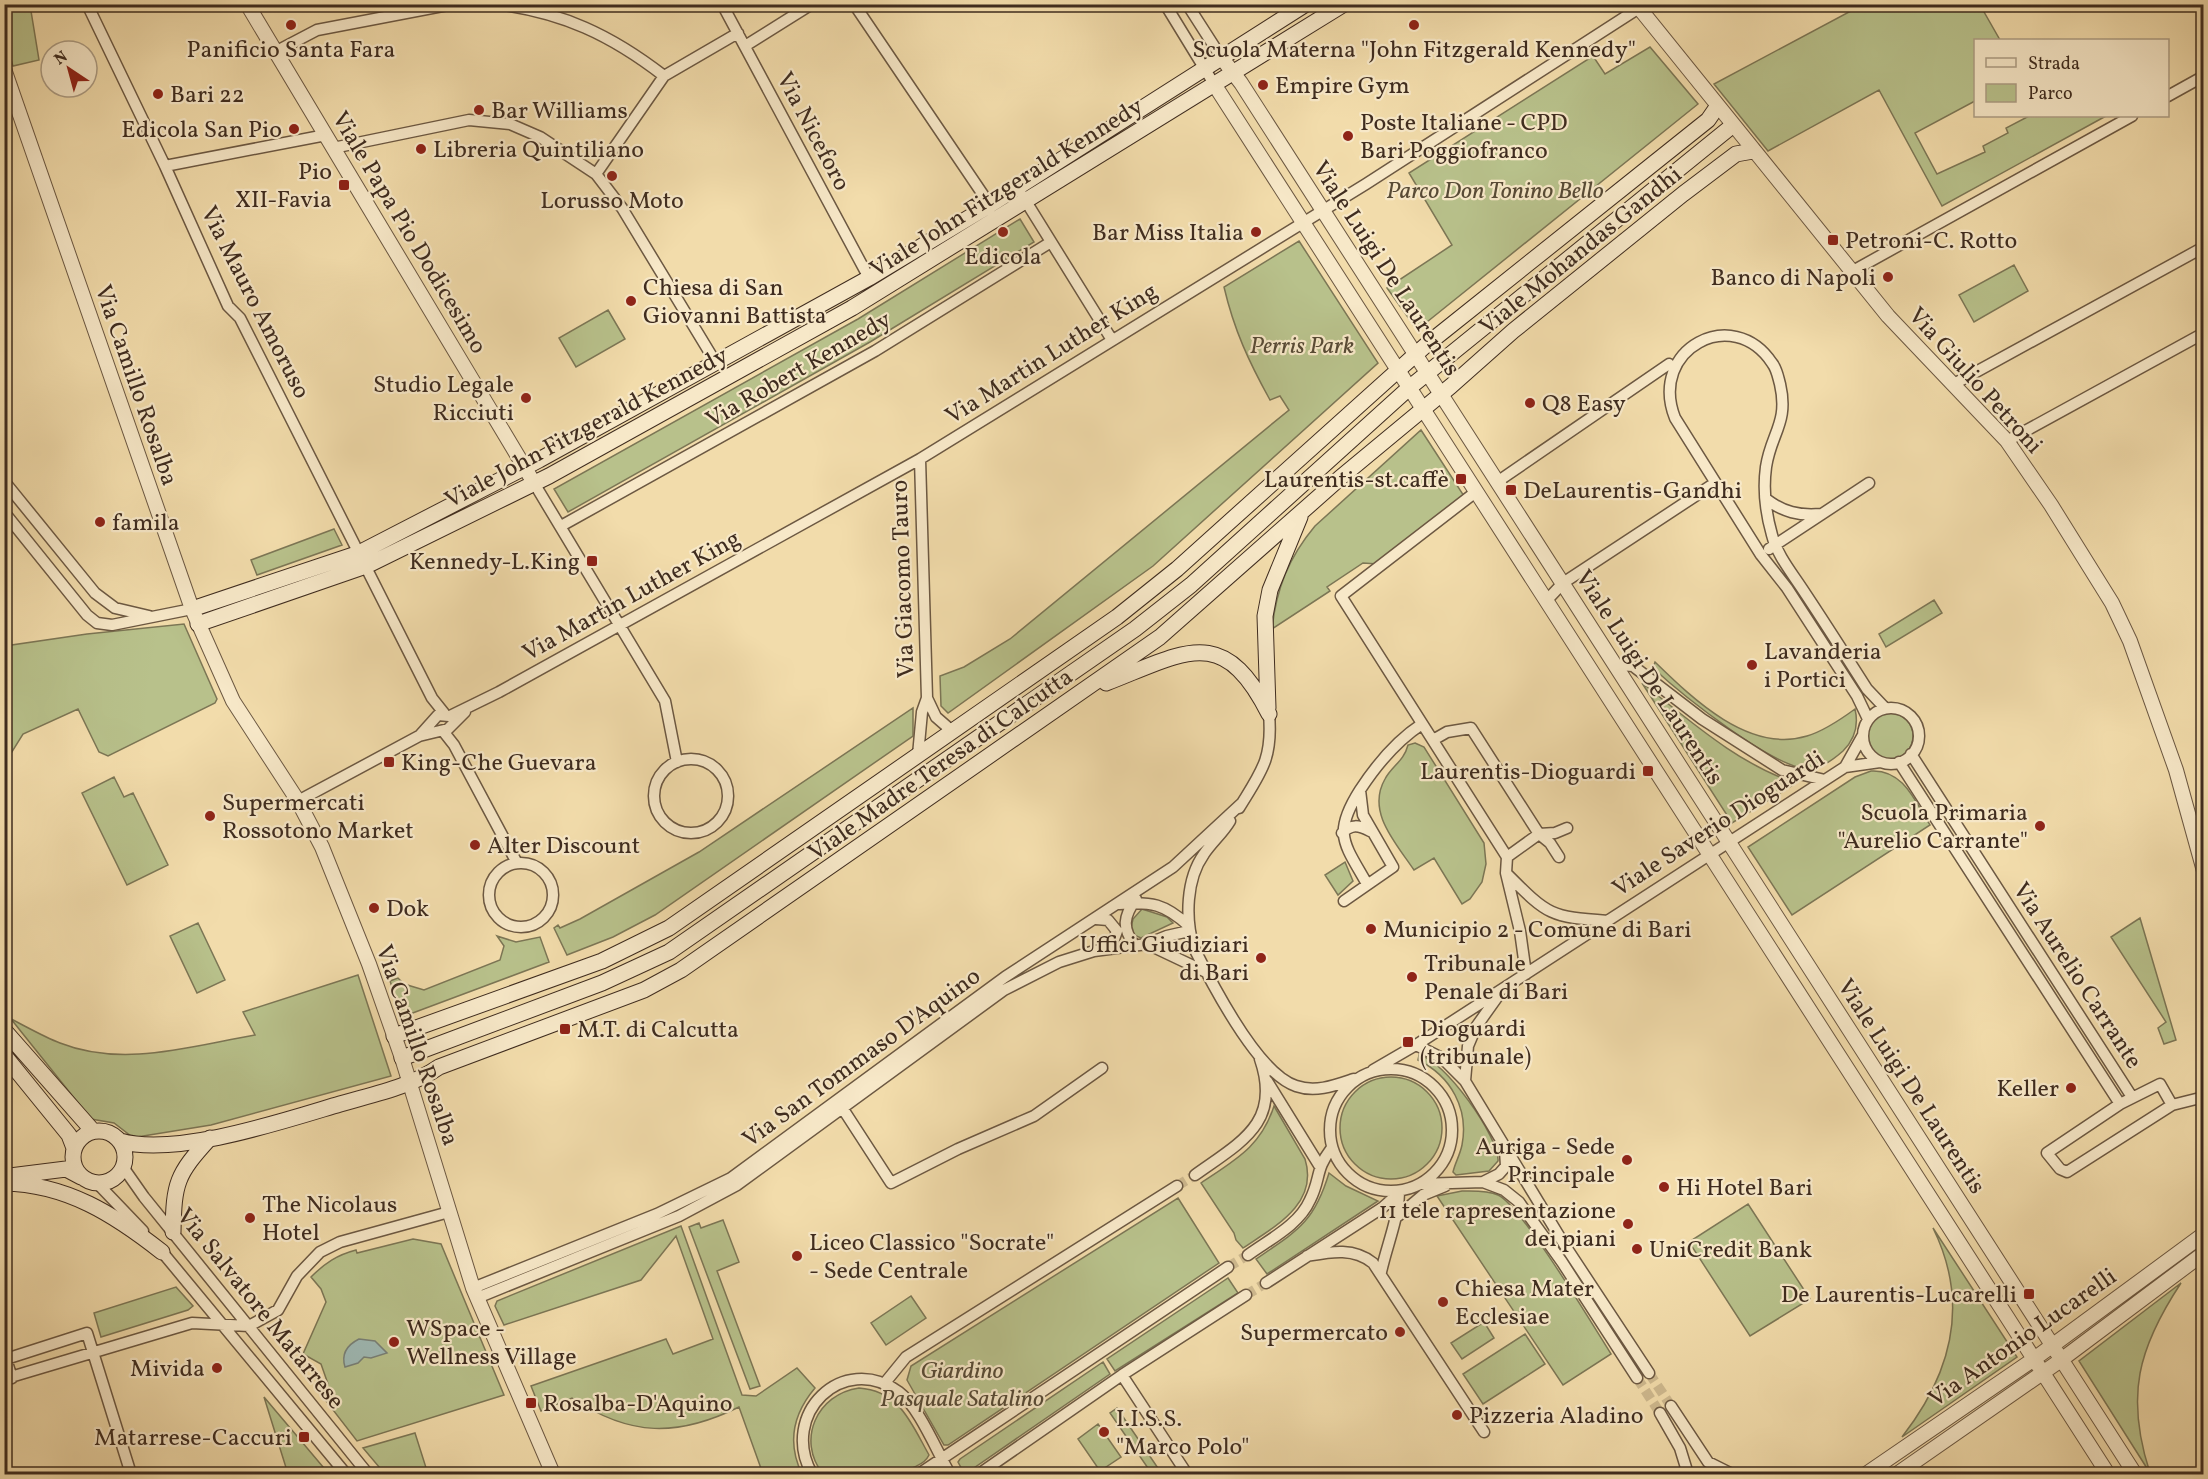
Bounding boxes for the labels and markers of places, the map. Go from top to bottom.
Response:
marker: Panificio Santa Fara [284,18,298,32]
marker: Scuola Materna "John Fitzgerald Kennedy" [1407,18,1421,32]
place label: Panificio Santa Fara [187,34,395,68]
place label: Scuola Materna "John Fitzgerald Kennedy" [1192,34,1636,68]
place label: Empire Gym [1275,70,1410,104]
marker: Empire Gym [1256,78,1270,92]
place label: Bari 22 [170,79,245,113]
marker: Bari 22 [151,87,165,101]
place label: Bar Williams [491,95,628,129]
marker: Bar Williams [472,103,486,117]
place label: Poste Italiane - CPD Bari Poggiofranco [1360,107,1568,169]
place label: Edicola San Pio [121,114,282,148]
marker: Edicola San Pio [287,122,301,136]
marker: Poste Italiane - CPD Bari Poggiofranco [1341,129,1355,143]
place label: Libreria Quintiliano [433,134,644,168]
marker: Libreria Quintiliano [414,142,428,156]
place label: Pio XII-Favia [235,156,332,218]
marker: Lorusso Moto [605,169,619,183]
marker: Pio XII-Favia [337,178,351,192]
place label: Lorusso Moto [540,185,684,219]
place label: Bar Miss Italia [1092,217,1244,251]
marker: Edicola [996,225,1010,239]
marker: Bar Miss Italia [1249,225,1263,239]
place label: Petroni-C. Rotto [1845,225,2017,259]
marker: Petroni-C. Rotto [1826,233,1840,247]
place label: Edicola [964,241,1042,275]
place label: Banco di Napoli [1710,262,1876,296]
marker: Banco di Napoli [1881,270,1895,284]
place label: Chiesa di San Giovanni Battista [643,272,827,334]
marker: Chiesa di San Giovanni Battista [624,294,638,308]
place label: Studio Legale Ricciuti [373,369,514,431]
place label: Q8 Easy [1542,388,1626,422]
marker: Studio Legale Ricciuti [519,391,533,405]
marker: Q8 Easy [1523,396,1537,410]
place label: Laurentis-st.caffè [1264,464,1449,498]
marker: Laurentis-st.caffè [1454,472,1468,486]
place label: DeLaurentis-Gandhi [1523,475,1742,509]
marker: DeLaurentis-Gandhi [1504,483,1518,497]
place label: famila [112,507,180,541]
marker: famila [93,515,107,529]
place label: Kennedy-L.King [409,546,580,580]
marker: Kennedy-L.King [585,554,599,568]
place label: Lavanderia i Portici [1764,636,1882,698]
marker: Lavanderia i Portici [1745,658,1759,672]
place label: King-Che Guevara [401,747,597,781]
marker: King-Che Guevara [382,755,396,769]
place label: Laurentis-Dioguardi [1420,756,1636,790]
marker: Laurentis-Dioguardi [1641,764,1655,778]
place label: Supermercati Rossotono Market [222,787,414,849]
place label: Scuola Primaria "Aurelio Carrante" [1837,797,2028,859]
marker: Supermercati Rossotono Market [203,809,217,823]
marker: Scuola Primaria "Aurelio Carrante" [2033,819,2047,833]
place label: Alter Discount [487,830,640,864]
marker: Alter Discount [468,838,482,852]
place label: Dok [386,893,429,927]
marker: Dok [367,901,381,915]
place label: Municipio 2 - Comune di Bari [1383,914,1692,948]
marker: Municipio 2 - Comune di Bari [1364,922,1378,936]
place label: Uffici Giudiziari di Bari [1080,929,1249,991]
place label: Tribunale Penale di Bari [1424,948,1568,1010]
marker: Uffici Giudiziari di Bari [1254,951,1268,965]
marker: Tribunale Penale di Bari [1405,970,1419,984]
place label: Dioguardi (tribunale) [1420,1013,1531,1075]
place label: M.T. di Calcutta [577,1014,739,1048]
marker: M.T. di Calcutta [558,1022,572,1036]
marker: Dioguardi (tribunale) [1401,1035,1415,1049]
place label: Keller [1997,1073,2059,1107]
marker: Keller [2064,1081,2078,1095]
place label: Auriga - Sede Principale [1475,1131,1615,1193]
marker: Auriga - Sede Principale [1620,1153,1634,1167]
place label: Hi Hotel Bari [1676,1172,1813,1206]
marker: Hi Hotel Bari [1657,1180,1671,1194]
place label: The Nicolaus Hotel [262,1189,397,1251]
place label: 11 tele rapresentazione dei piani [1378,1195,1616,1257]
marker: The Nicolaus Hotel [243,1211,257,1225]
marker: 11 tele rapresentazione dei piani [1621,1217,1635,1231]
place label: Liceo Classico "Socrate" - Sede Centrale [809,1227,1054,1289]
place label: UniCredit Bank [1649,1234,1812,1268]
marker: UniCredit Bank [1630,1242,1644,1256]
marker: Liceo Classico "Socrate" - Sede Centrale [790,1249,804,1263]
place label: Chiesa Mater Ecclesiae [1455,1273,1594,1335]
place label: De Laurentis-Lucarelli [1781,1279,2017,1313]
marker: De Laurentis-Lucarelli [2022,1287,2036,1301]
marker: Chiesa Mater Ecclesiae [1436,1295,1450,1309]
place label: WSpace - Wellness Village [406,1313,577,1375]
place label: Supermercato [1240,1317,1388,1351]
marker: Supermercato [1393,1325,1407,1339]
marker: WSpace - Wellness Village [387,1335,401,1349]
place label: Mivida [130,1353,205,1387]
marker: Mivida [210,1361,224,1375]
place label: Rosalba-D'Aquino [543,1388,733,1422]
marker: Rosalba-D'Aquino [524,1396,538,1410]
place label: Pizzeria Aladino [1469,1400,1644,1434]
place label: I.I.S.S. "Marco Polo" [1116,1403,1249,1465]
marker: Pizzeria Aladino [1450,1408,1464,1422]
place label: Matarrese-Caccuri [94,1422,292,1456]
marker: I.I.S.S. "Marco Polo" [1097,1425,1111,1439]
marker: Matarrese-Caccuri [297,1430,311,1444]

